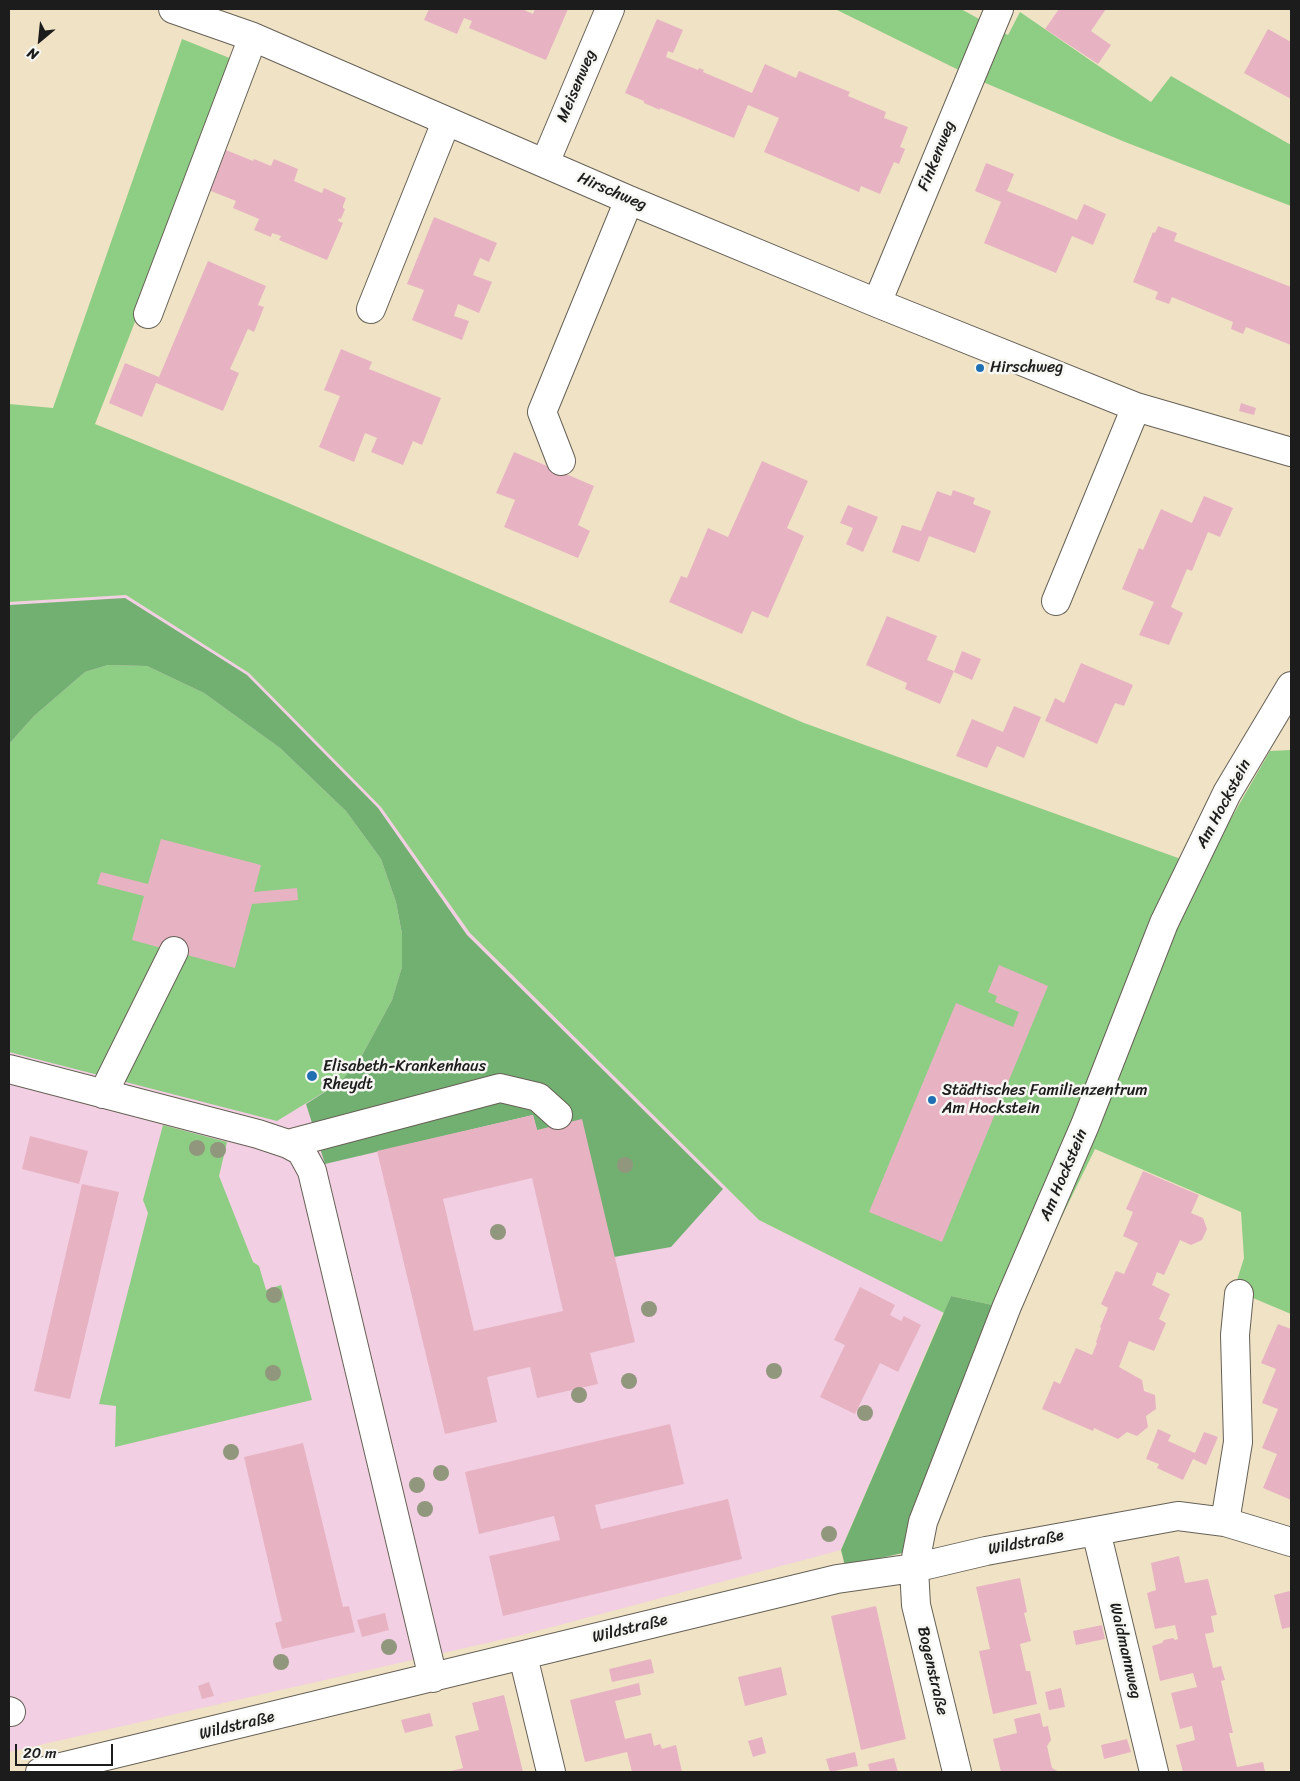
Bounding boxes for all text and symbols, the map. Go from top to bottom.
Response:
north arrow [15,15,65,65]
text: N [23,40,43,67]
street label: Meisenweg [553,47,601,125]
street label: Finkenweg [914,118,960,194]
street label: Hirschweg [574,169,650,215]
place label: Hirschweg [990,358,1063,378]
marker: Hirschweg [974,362,986,374]
street label: Am Hockstein [1193,756,1255,852]
place label: Elisabeth-Krankenhaus Rheydt [323,1057,486,1095]
marker: Elisabeth-Krankenhaus Rheydt [305,1069,319,1083]
place label: Städtisches Familienzentrum Am Hockstein [942,1081,1148,1119]
marker: Städtisches Familienzentrum Am Hockstein [926,1094,938,1106]
street label: Am Hockstein [1036,1126,1092,1224]
street label: Wildstraße [987,1526,1065,1560]
street label: Waidmannweg [1105,1601,1145,1701]
street label: Wildstraße [590,1610,670,1648]
street label: Bogenstraße [912,1625,952,1717]
street label: Wildstraße [197,1707,277,1745]
scale bar [18,1734,115,1766]
text: 20 m [23,1740,57,1766]

